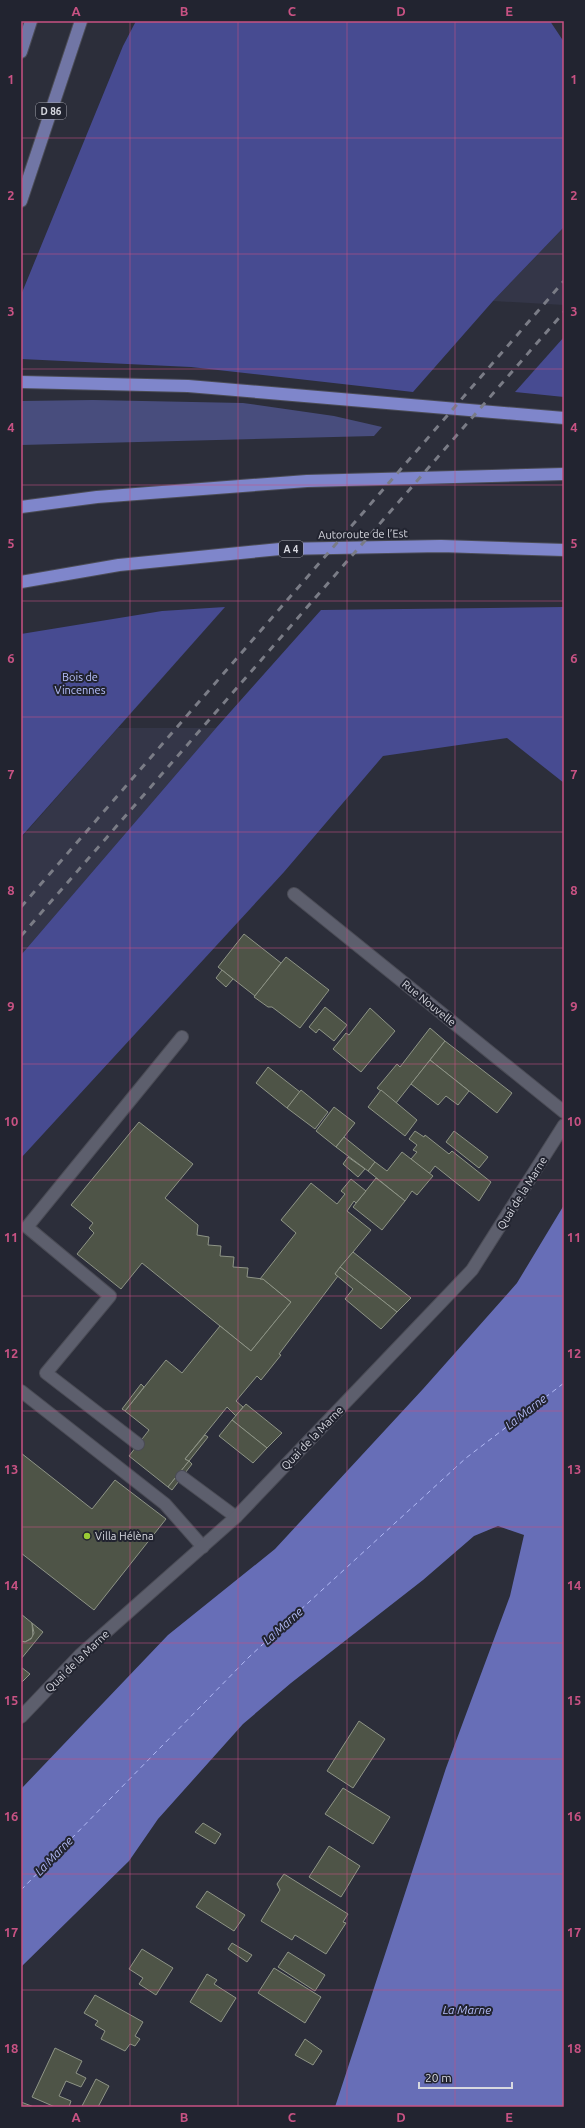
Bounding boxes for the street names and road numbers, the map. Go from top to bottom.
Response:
road number: D 86 [36,103,66,119]
street label: Autoroute de l’Est [318,527,409,541]
road number: A 4 [279,541,303,557]
street label: Rue Nouvelle [400,978,458,1028]
street label: Quai de la Marne [495,1154,549,1232]
street label: Quai de la Marne [279,1404,345,1472]
street label: Quai de la Marne [43,1628,111,1694]

